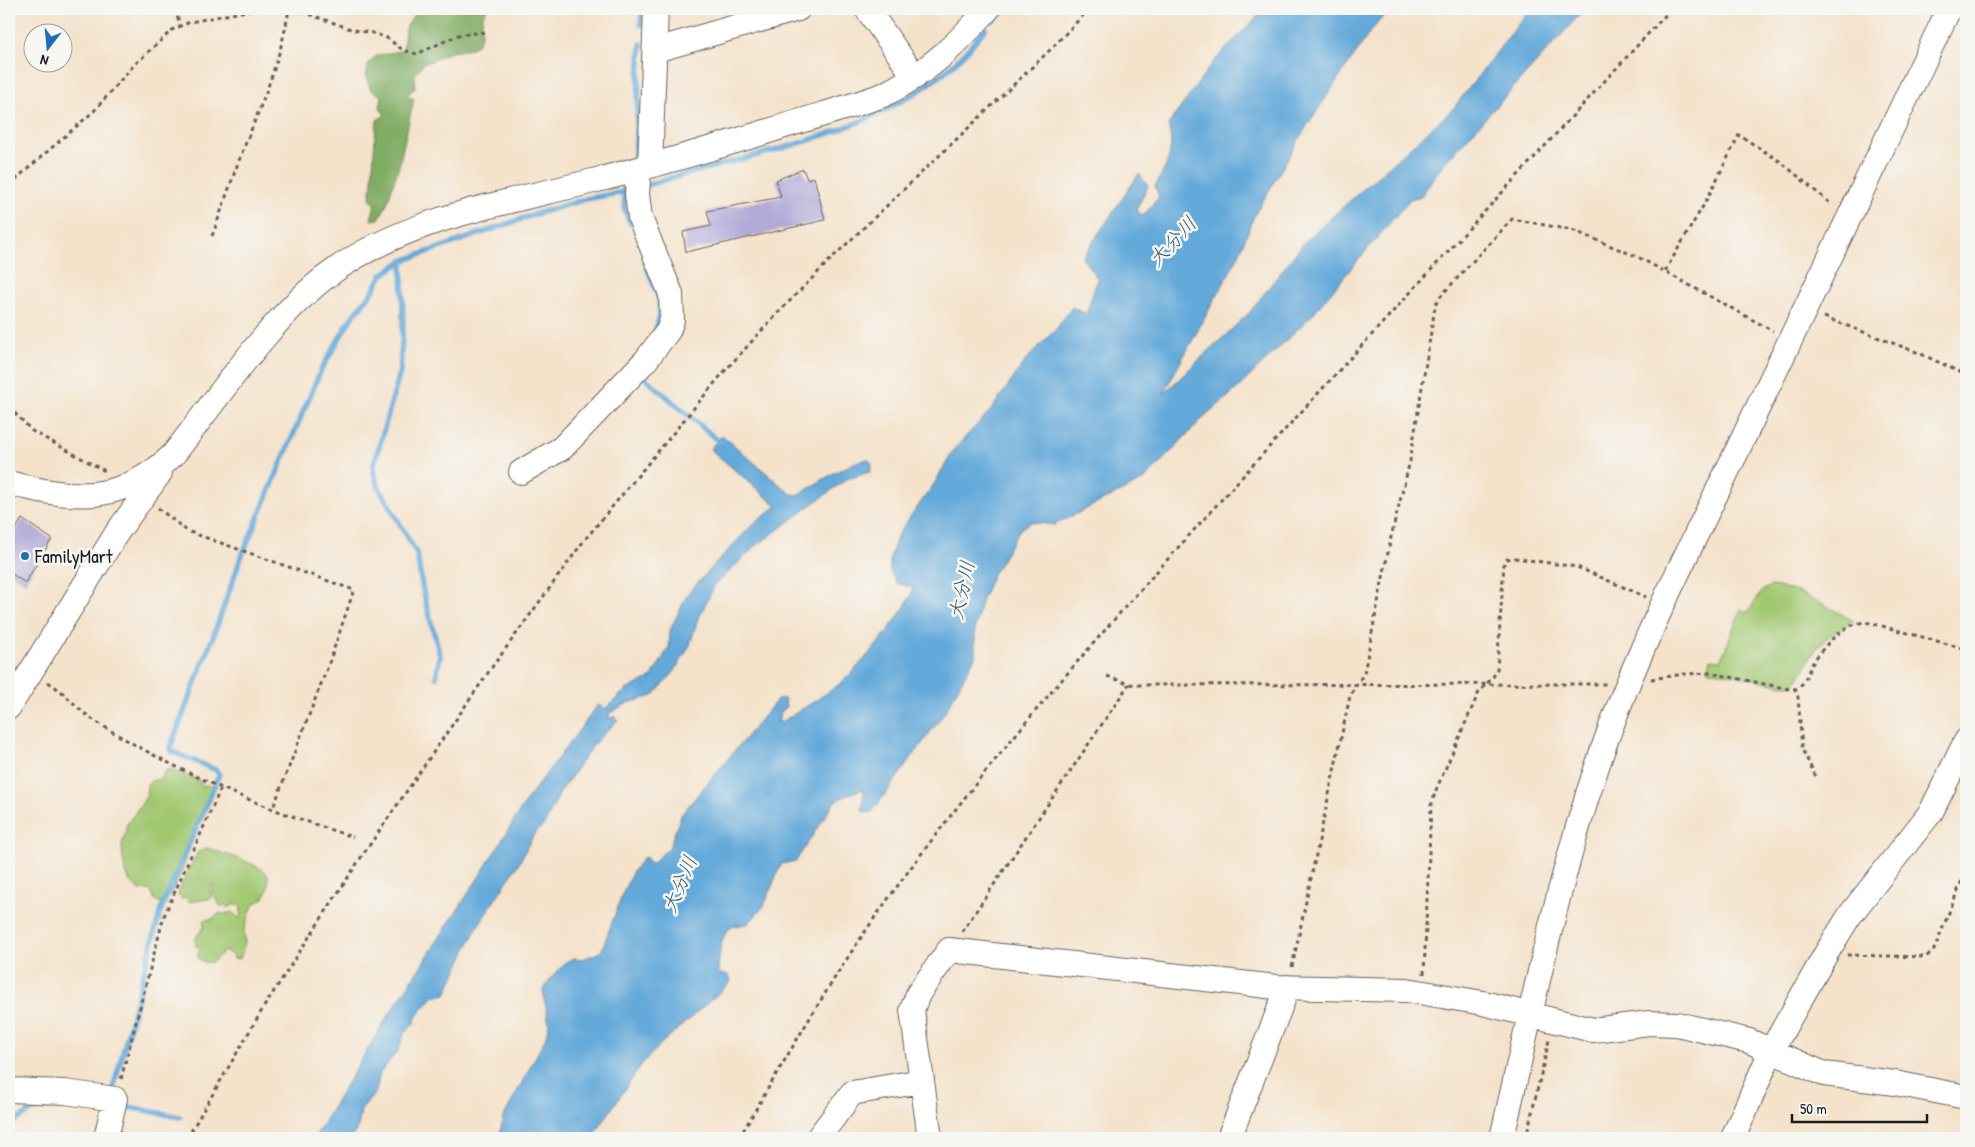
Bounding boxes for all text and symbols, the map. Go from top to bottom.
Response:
north arrow [22,22,72,72]
text: N [38,51,50,71]
water label: 大分川 [1142,210,1202,272]
place label: FamilyMart [34,543,113,569]
marker: FamilyMart [19,550,31,562]
water label: 大分川 [942,558,980,622]
water label: 大分川 [655,851,703,917]
scale bar [1792,1092,1928,1124]
text: 50 m [1800,1098,1827,1119]

